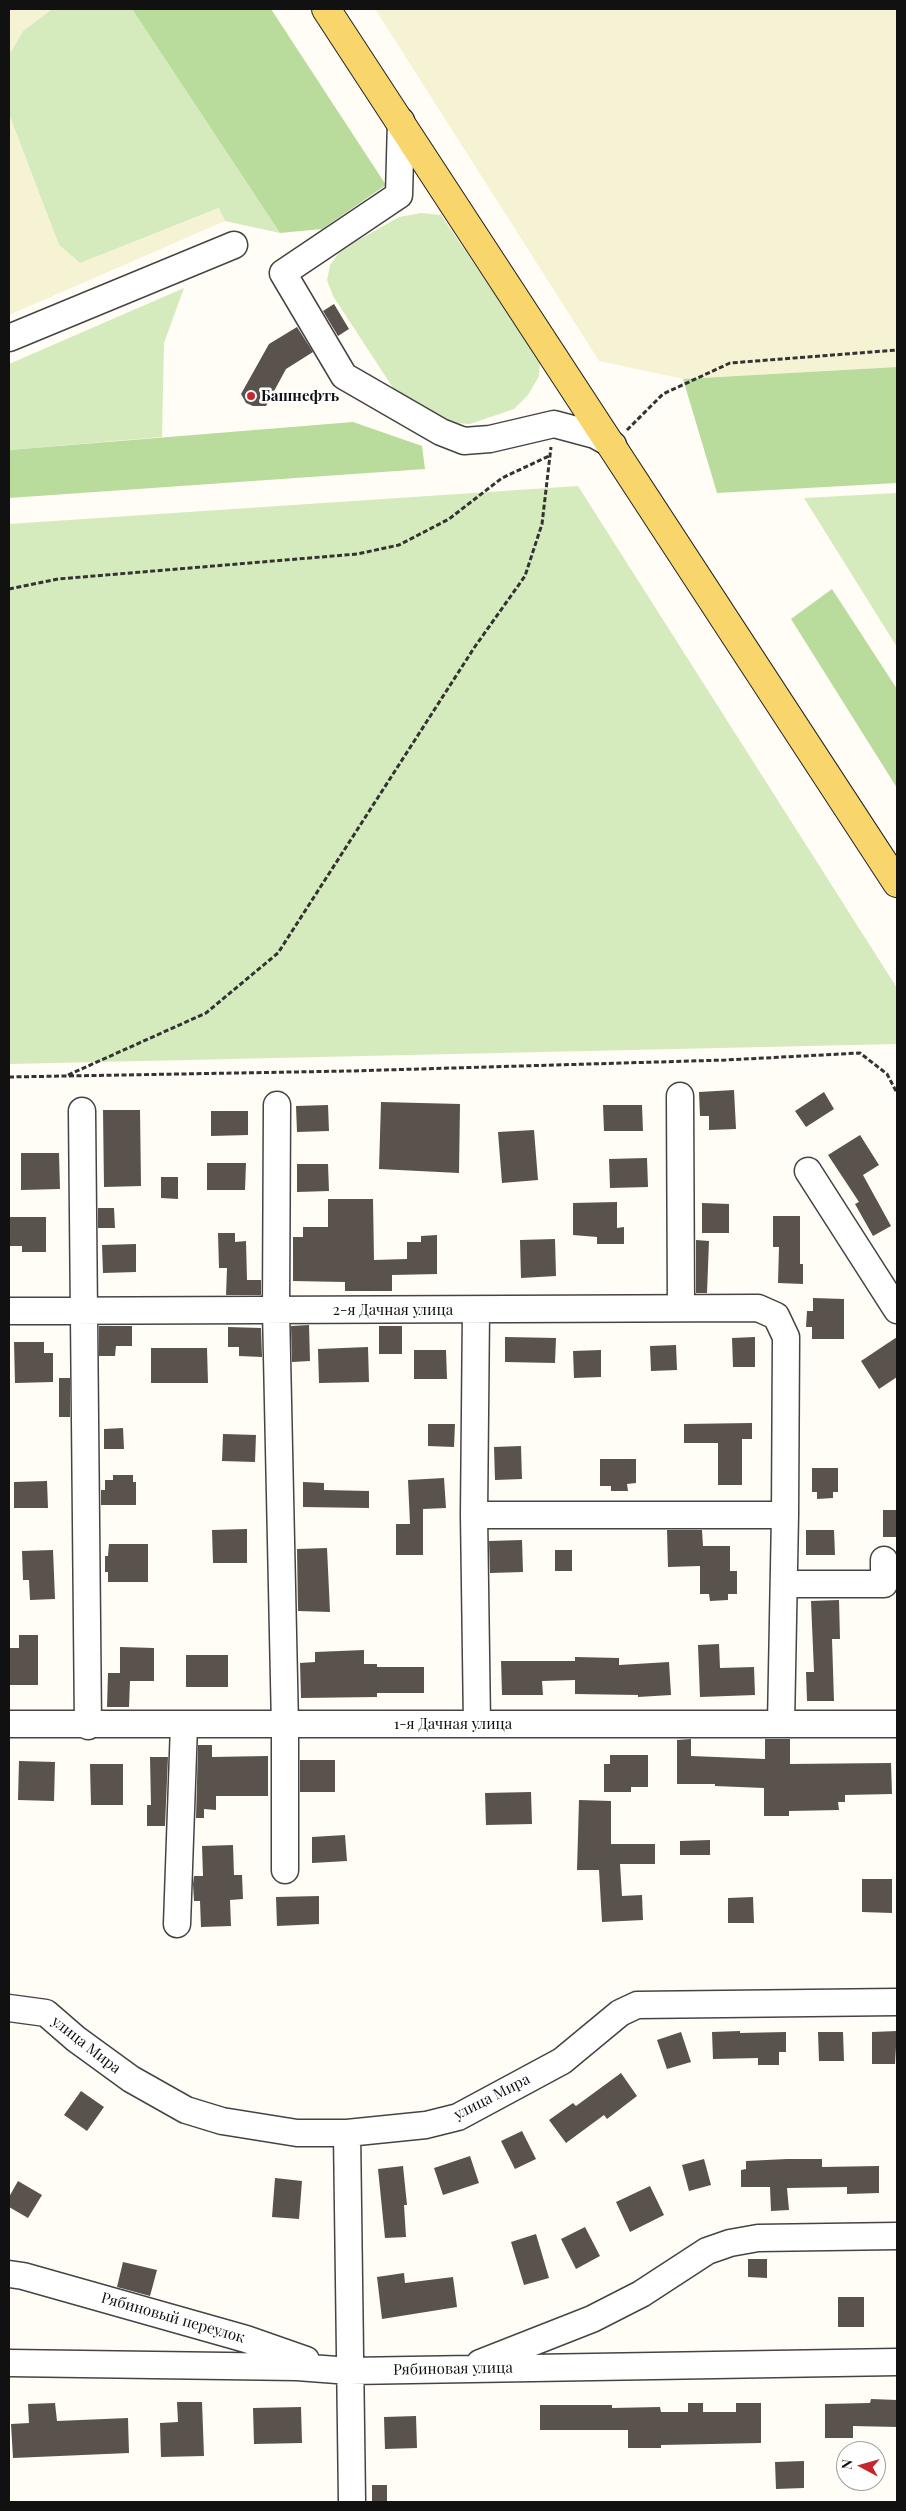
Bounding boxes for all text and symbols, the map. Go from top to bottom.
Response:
place label: Башнефть [261,387,339,405]
marker: Башнефть [245,390,257,402]
street label: 2-я Дачная улица [333,1301,453,1319]
street label: 1-я Дачная улица [394,1715,512,1733]
street label: улица Мира [48,2012,124,2078]
street label: улица Мира [451,2070,533,2124]
street label: Рябиновый переулок [99,2289,247,2347]
street label: Рябиновая улица [393,2359,513,2379]
north arrow [836,2441,886,2491]
text: N [837,2458,857,2471]

